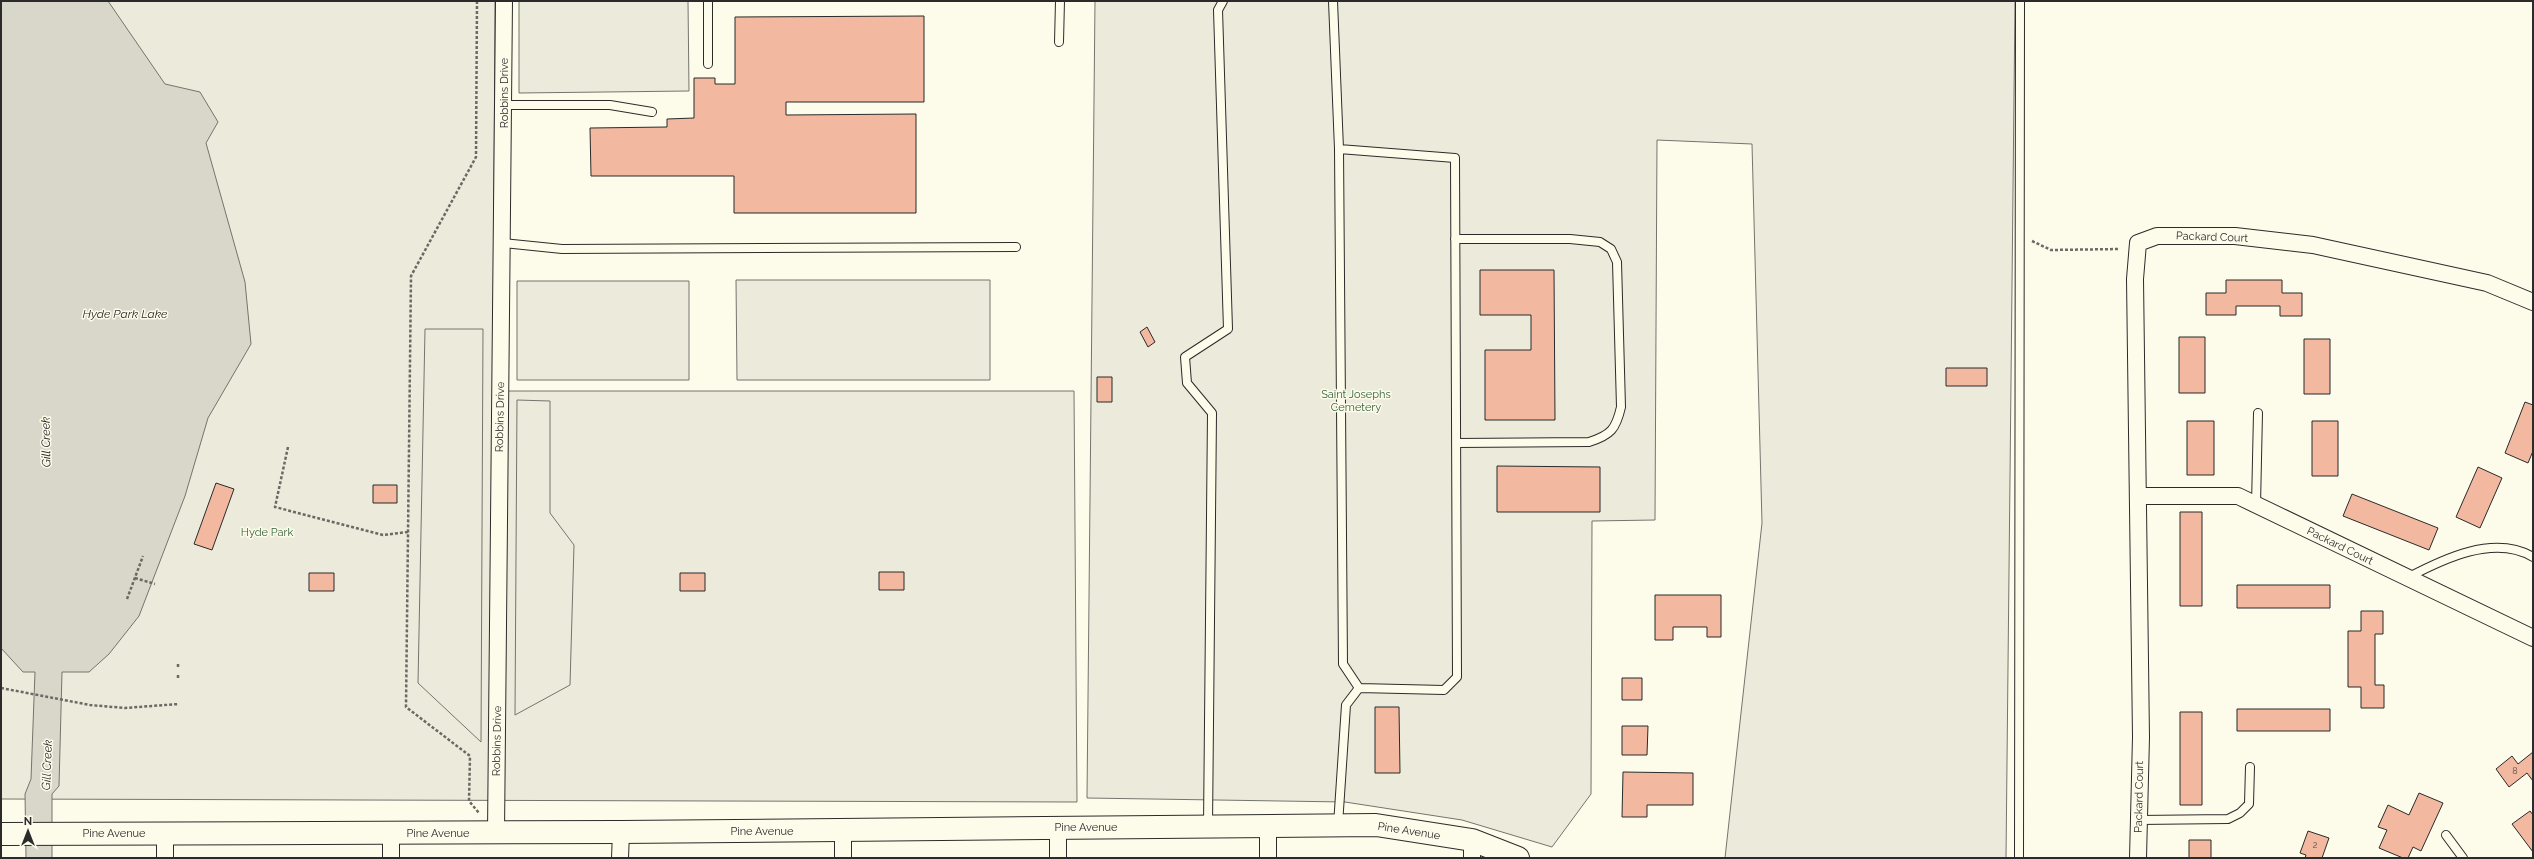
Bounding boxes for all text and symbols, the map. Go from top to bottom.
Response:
street label: Robbins Drive [498,57,511,128]
street label: Packard Court [2176,229,2249,245]
water label: Hyde Park Lake [82,307,168,321]
street label: Robbins Drive [493,381,507,452]
park label: Saint Josephs Cemetery [1321,388,1391,414]
water label: Gill Creek [39,416,53,468]
street label: Packard Court [2305,524,2376,568]
park label: Hyde Park [241,526,293,539]
street label: Robbins Drive [490,705,504,776]
water label: Gill Creek [39,739,55,791]
street label: Packard Court [2132,761,2146,833]
house number: 8 [2512,766,2518,776]
north arrow [8,811,48,851]
text: N [24,815,32,828]
street label: Pine Avenue [1377,820,1442,842]
street label: Pine Avenue [1054,821,1118,834]
street label: Pine Avenue [730,825,794,838]
street label: Pine Avenue [82,827,146,840]
street label: Pine Avenue [406,827,470,840]
house number: 2 [2313,840,2318,850]

